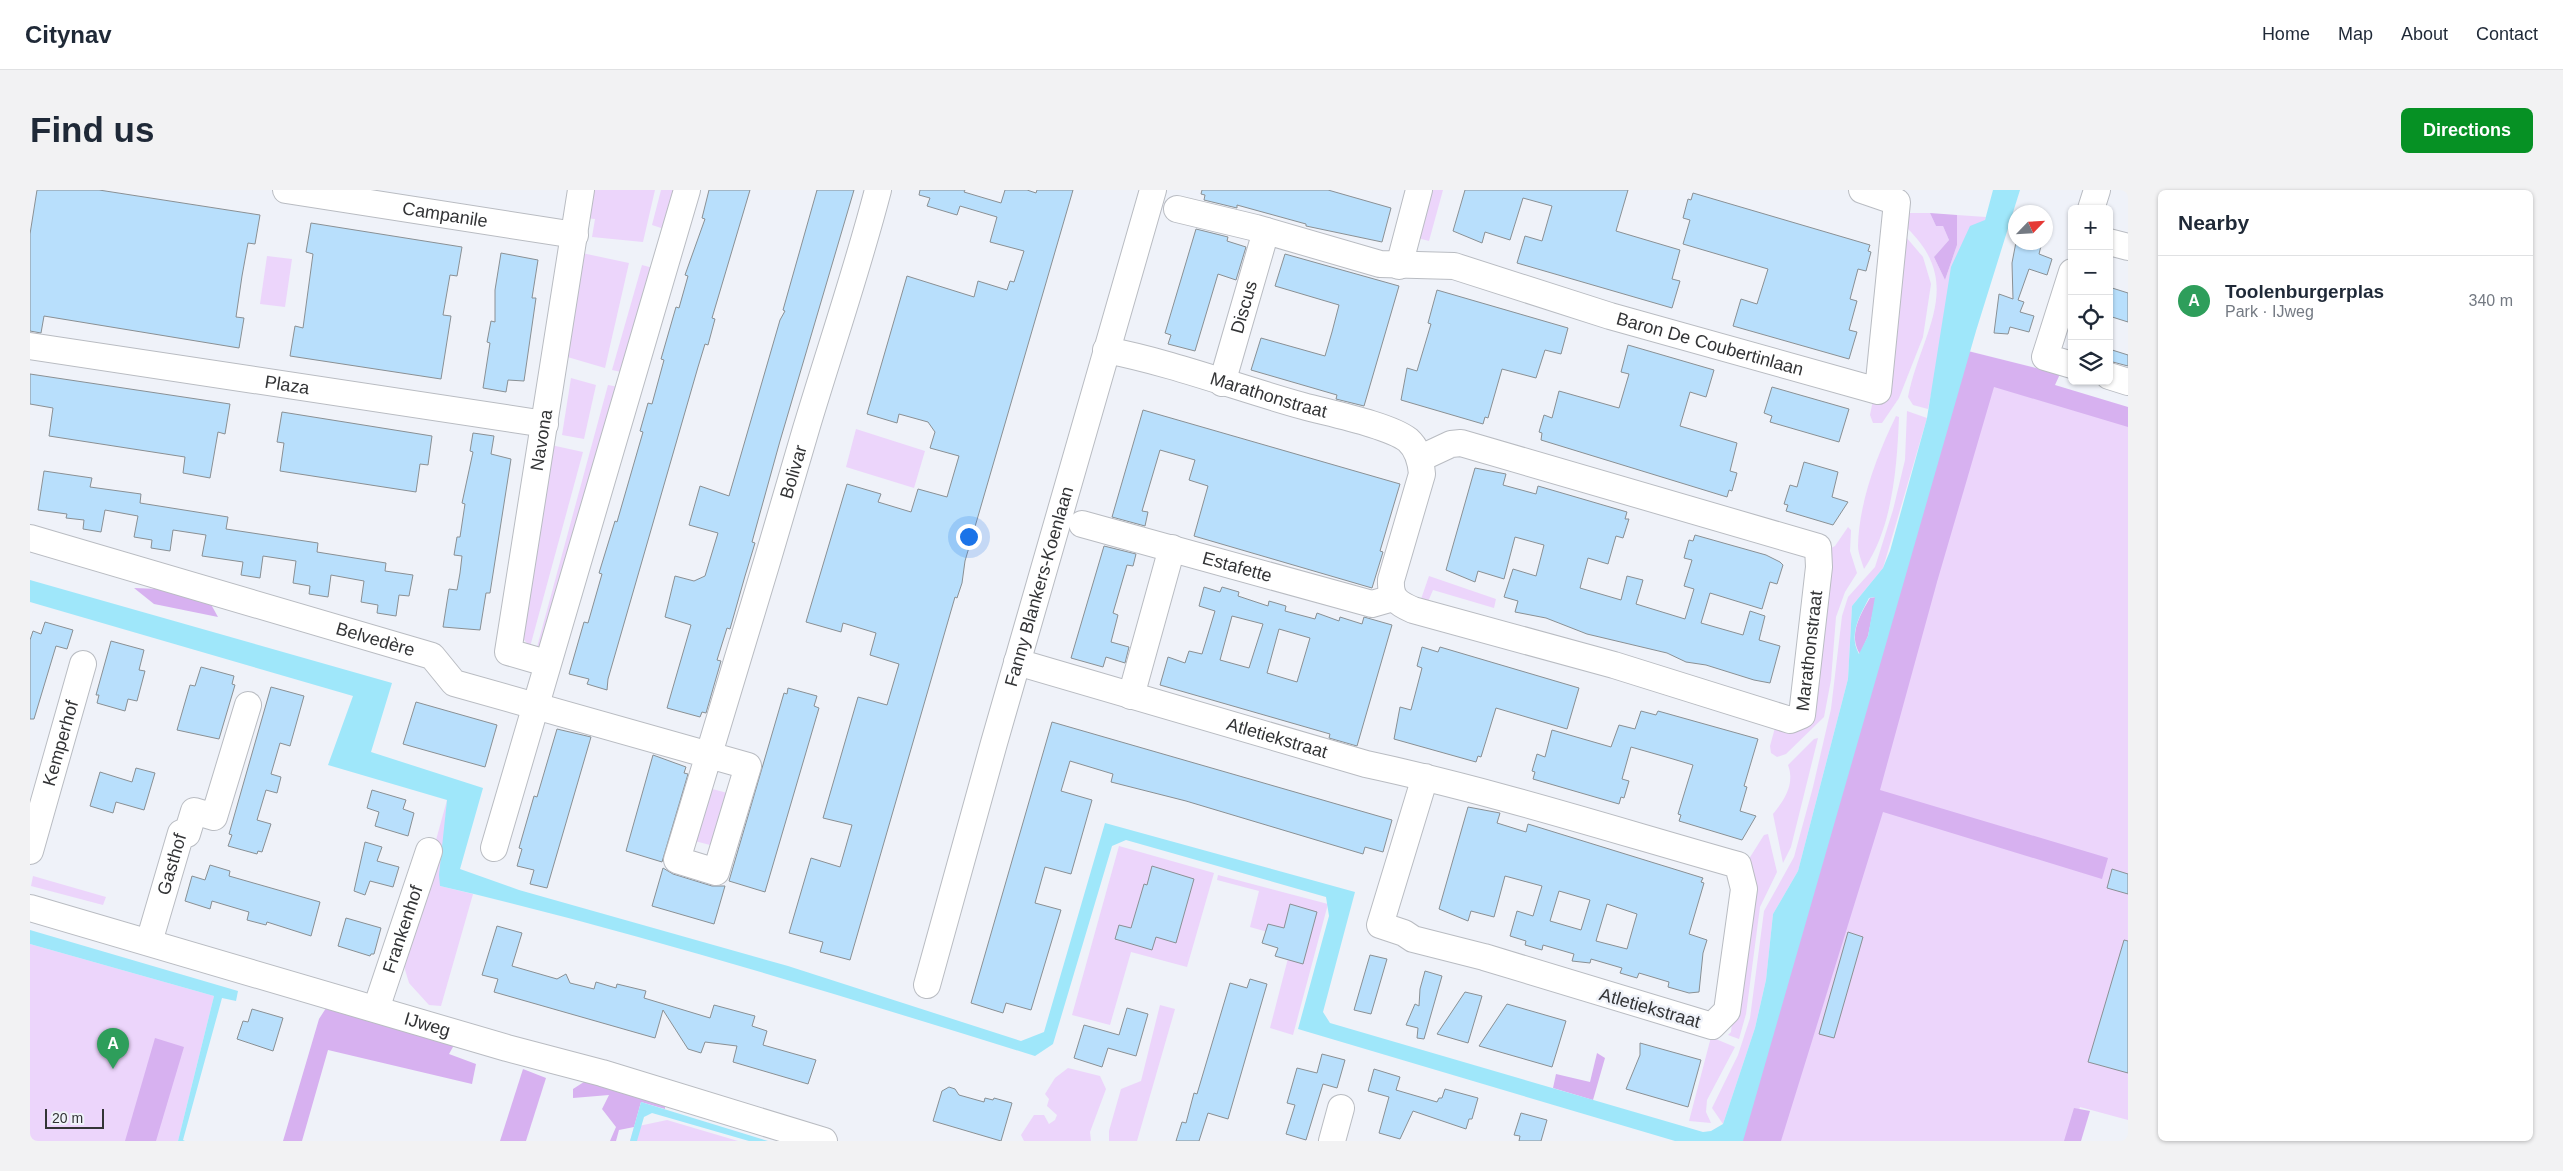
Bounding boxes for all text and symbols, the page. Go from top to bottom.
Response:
text: Citynav [25,21,112,48]
text: Home [2262,24,2310,44]
text: Map [2338,24,2373,44]
text: About [2401,24,2448,44]
text: Contact [2476,24,2538,44]
button: Directions [2401,108,2533,153]
text: Find us [30,110,154,149]
street label: Campanile [401,198,489,231]
north arrow [2008,205,2053,250]
map controls [2068,205,2113,385]
button: + [2068,205,2113,250]
text: Nearby [2178,211,2249,234]
button: − [2068,250,2113,295]
street label: Discus [1227,278,1261,336]
text: Toolenburgerplas [2225,281,2384,302]
text: A [2188,292,2200,309]
text: 340 m [2469,292,2513,309]
button: locate [2068,295,2113,340]
text: Park · IJweg [2225,303,2314,320]
street label: Baron De Coubertinlaan [1614,308,1806,380]
button: layers [2068,340,2113,385]
street label: Marathonstraat [1208,368,1329,422]
street label: Plaza [263,372,312,398]
street label: Navona [527,407,556,472]
street label: Bolivar [776,443,811,501]
street label: Fanny Blankers-Koenlaan [1001,484,1077,689]
your location [956,524,982,550]
street label: Estafette [1200,548,1274,586]
street label: Marathonstraat [1793,590,1826,712]
street label: Belvedère [334,618,417,660]
street label: Kemperhof [39,697,82,788]
street label: Atletiekstraat [1224,714,1330,762]
street label: Gasthof [153,830,191,897]
street label: Frankenhof [379,882,427,976]
street label: Atletiekstraat [1597,984,1703,1032]
street label: IJweg [402,1008,453,1041]
pin: A [97,1028,129,1069]
scale bar [45,1106,104,1129]
text: 20 m [52,1110,83,1126]

